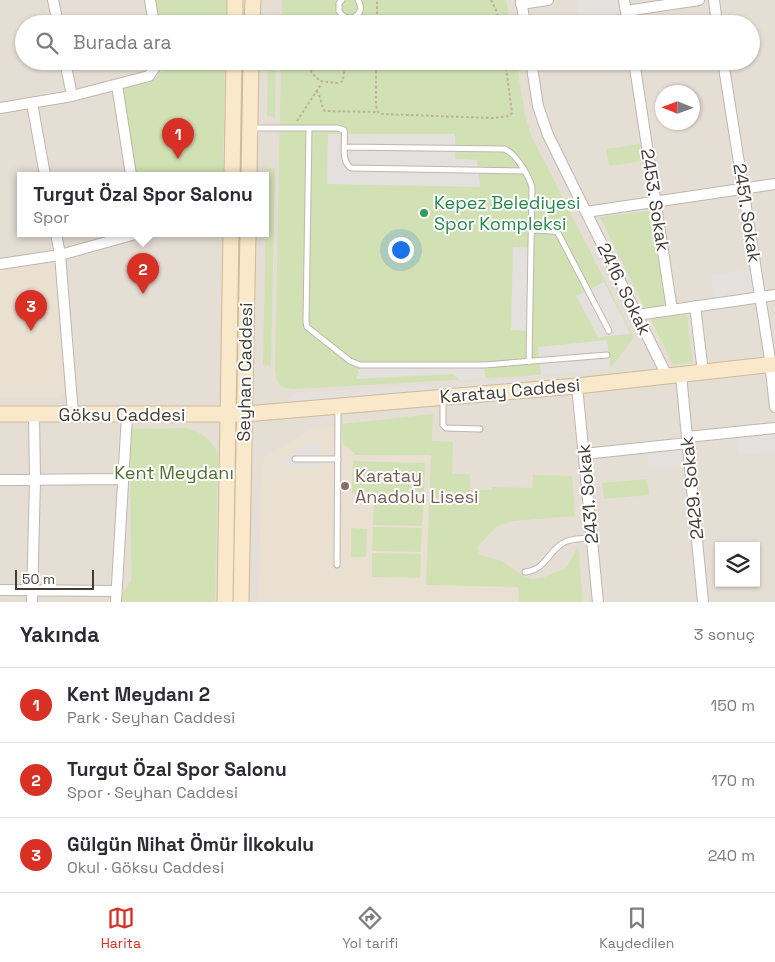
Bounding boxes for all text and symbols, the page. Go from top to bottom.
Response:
search box [15,15,760,70]
icon: search [33,29,61,57]
text: Burada ara [73,30,171,55]
north arrow [655,85,700,130]
pin: 1 [162,118,194,159]
street label: 2453. Sokak [636,147,675,253]
street label: 2451. Sokak [728,162,767,264]
popup [17,172,269,237]
text: Turgut Özal Spor Salonu [33,182,253,207]
place label: Kepez Belediyesi Spor Kompleksi [434,191,580,235]
text: Spor [33,207,69,228]
marker: Kepez Belediyesi Spor Kompleksi [418,207,430,219]
your location [388,237,414,263]
street label: 2416. Sokak [592,239,657,339]
pin: 2 [127,253,159,294]
pin: 3 [15,290,47,331]
street label: Seyhan Caddesi [232,302,257,442]
street label: Karatay Caddesi [439,373,581,408]
street label: Göksu Caddesi [59,403,186,426]
street label: 2429. Sokak [675,435,708,541]
street label: 2431. Sokak [572,443,603,545]
park label: Kent Meydanı [114,461,234,484]
place label: Karatay Anadolu Lisesi [355,464,479,508]
marker: Karatay Anadolu Lisesi [339,480,351,492]
map controls [715,542,760,587]
button: layers [715,542,760,587]
scale bar [15,567,94,590]
text: 50 m [22,570,55,588]
text: Yakında [20,621,99,648]
text: 3 sonuç [694,624,755,645]
text: Kent Meydanı 2 [67,682,210,707]
text: 1 [32,695,40,716]
text: 150 m [711,695,755,716]
text: Park · Seyhan Caddesi [67,707,235,728]
text: Turgut Özal Spor Salonu [67,757,287,782]
text: 2 [31,770,41,791]
text: 170 m [711,770,755,791]
text: Spor · Seyhan Caddesi [67,782,238,803]
text: Gülgün Nihat Ömür İlkokulu [67,832,314,857]
text: 3 [31,845,41,866]
text: 240 m [708,845,755,866]
text: Okul · Göksu Caddesi [67,857,224,878]
tab: Harita [101,904,141,952]
tab: Yol tarifi [342,904,398,952]
tab: Kaydedilen [599,904,674,952]

